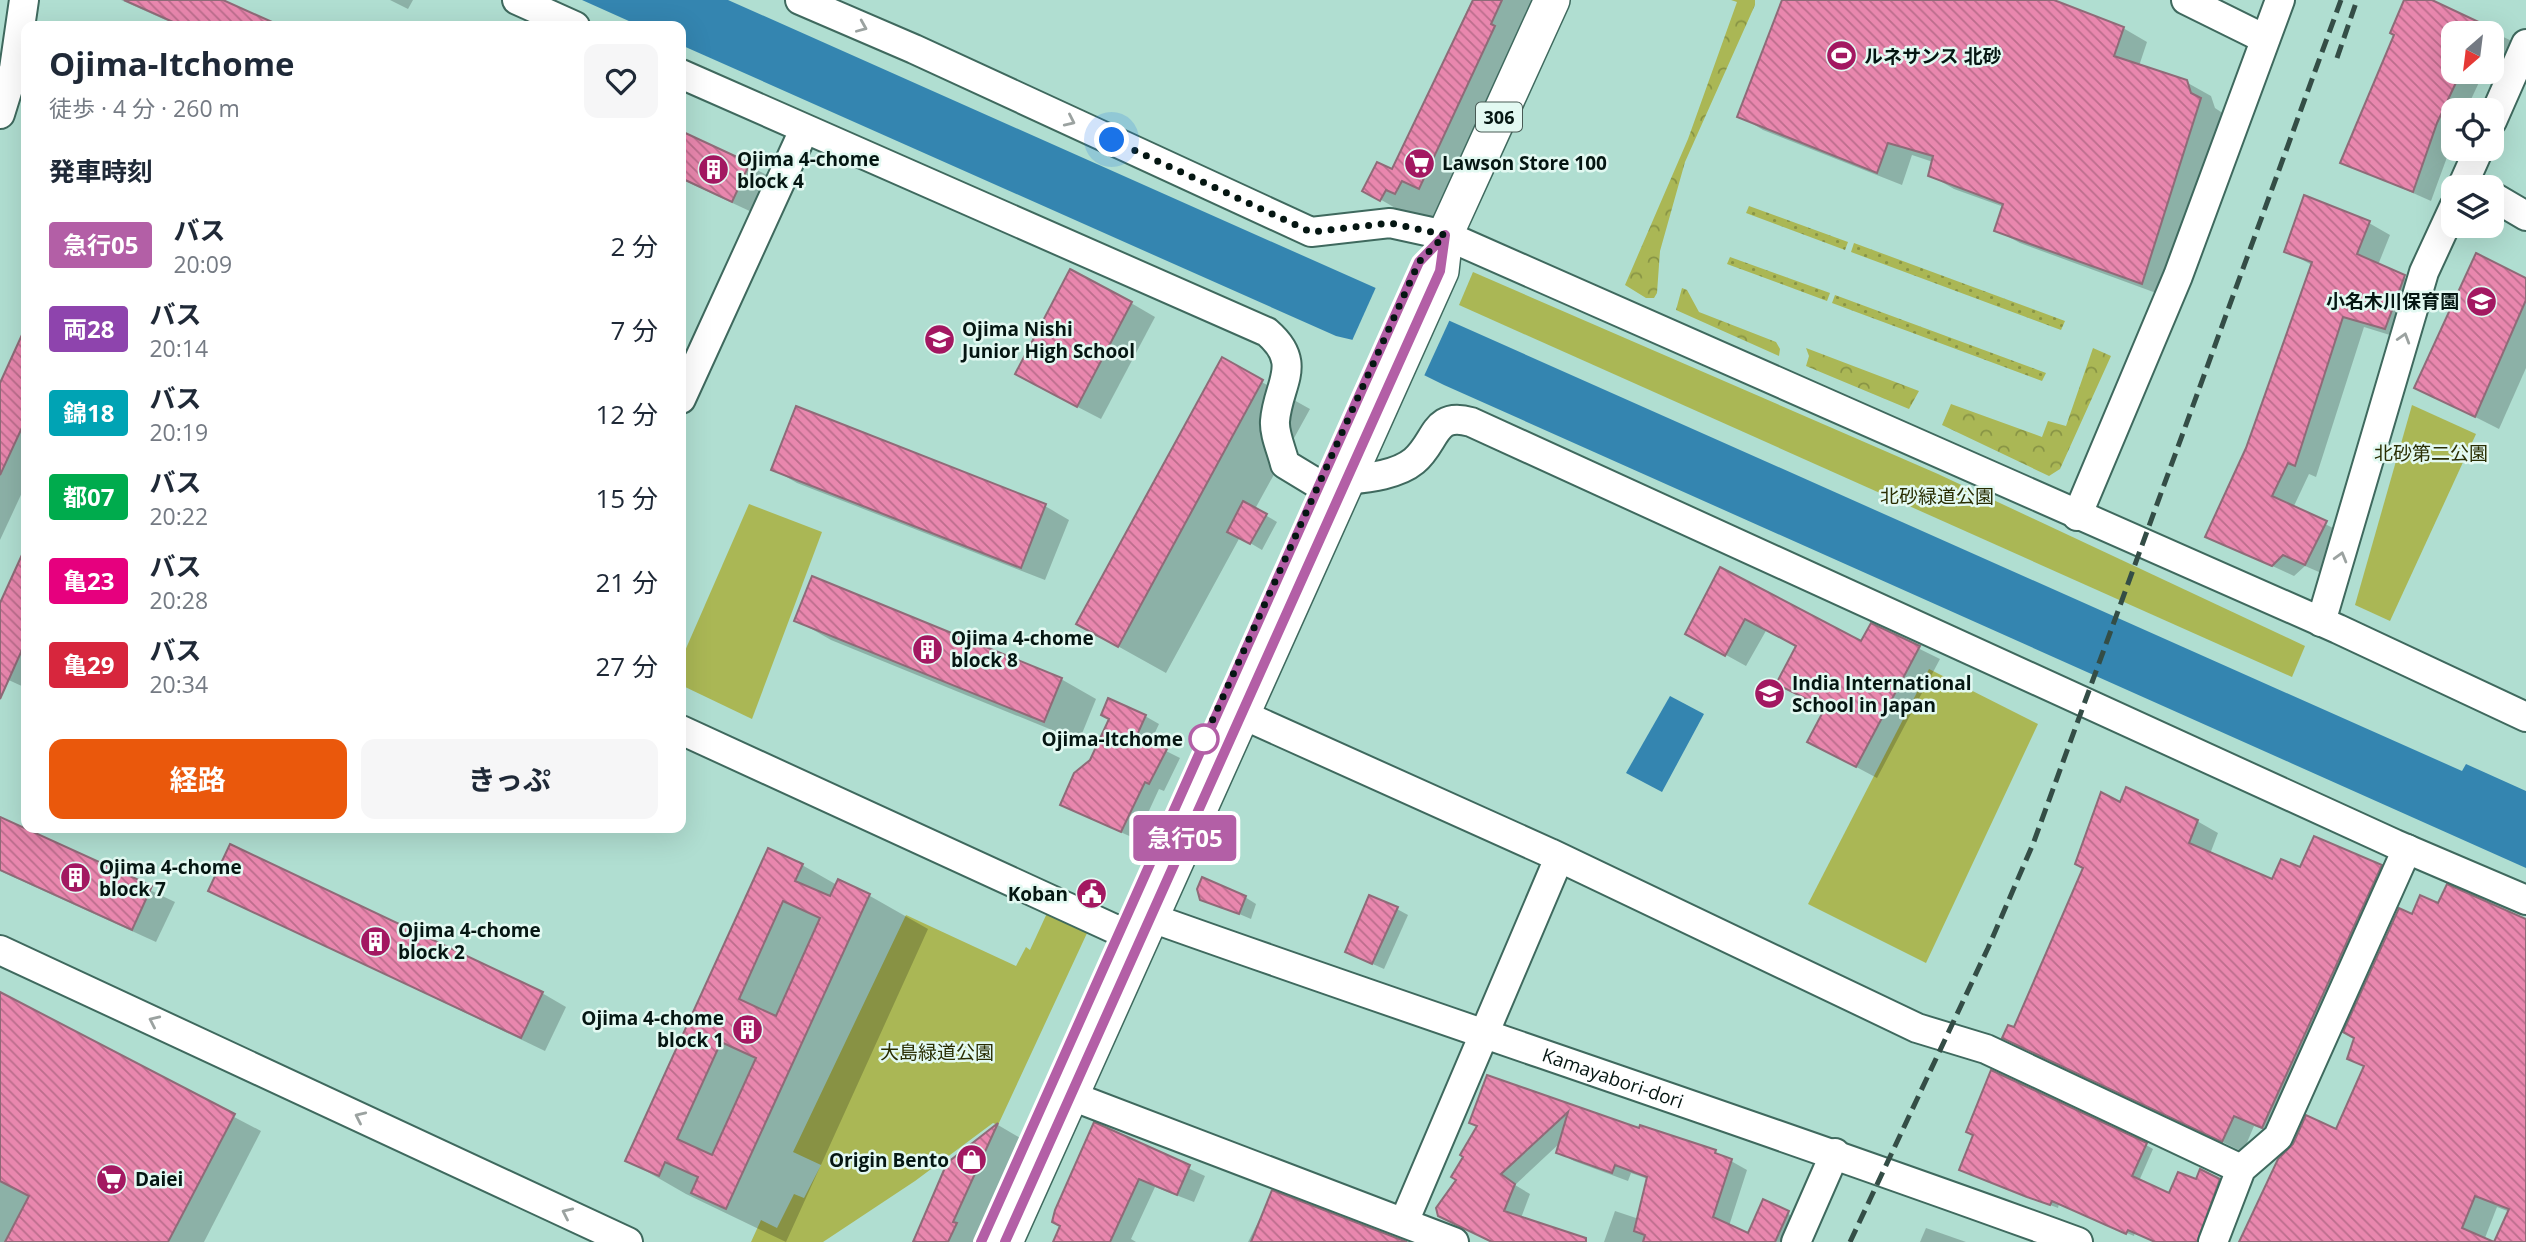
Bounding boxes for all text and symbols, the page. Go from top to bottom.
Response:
one-way arrow [856,19,868,33]
north arrow [2441,21,2504,84]
map controls [2441,21,2504,238]
sports icon: ルネサンス 北砂 [1824,39,1858,73]
text: Ojima-Itchome [49,41,295,86]
place label: ルネサンス 北砂 [1864,43,2002,69]
button: heart [584,44,658,118]
text: 徒歩 · 4 分 · 260 m [49,92,240,124]
button: locate [2441,98,2504,161]
road number: 306 [1476,103,1522,132]
one-way arrow [1063,113,1075,127]
your location [1094,122,1129,157]
place label: Ojima 4-chome block 4 [737,146,880,194]
supermarket icon: Lawson Store 100 [1402,146,1436,180]
place label: Lawson Store 100 [1442,150,1607,176]
text: 発車時刻 [49,153,153,189]
building icon: Ojima 4-chome block 4 [697,153,731,187]
button: layers [2441,175,2504,238]
text: バス [173,212,225,248]
text: 急行05 [63,228,138,261]
text: 2 分 [610,228,658,264]
text: 20:09 [173,248,232,280]
school or university icon: 小名木川保育園 [2465,284,2499,318]
place label: 小名木川保育園 [2326,288,2459,314]
text: バス [149,296,201,332]
text: 両28 [63,312,114,345]
text: 7 分 [610,312,658,348]
place label: Ojima Nishi Junior High School [960,316,1135,364]
school or university icon: Ojima Nishi Junior High School [922,323,956,357]
text: 20:14 [149,332,208,364]
one-way arrow [2396,332,2410,345]
text: バス [149,380,201,416]
text: 錦18 [63,396,114,429]
text: 12 分 [596,396,658,432]
text: 20:19 [149,416,208,448]
park label: 北砂第二公園 [2374,440,2488,466]
text: バス [149,464,201,500]
text: 都07 [63,480,114,513]
text: 15 分 [596,480,658,516]
park label: 北砂緑道公園 [1880,483,1994,509]
text: 20:22 [149,500,208,532]
text: バス [149,548,201,584]
one-way arrow [2332,551,2347,563]
text: 亀23 [63,564,114,597]
text: 21 分 [596,564,658,600]
text: 20:28 [149,584,208,616]
place label: Ojima 4-chome block 8 [951,625,1094,673]
text: バス [149,632,201,668]
building icon: Ojima 4-chome block 8 [911,632,945,666]
text: 亀29 [63,648,114,681]
text: 27 分 [596,648,658,684]
text: 20:34 [149,668,208,700]
place label: India International School in Japan [1792,670,1971,718]
school or university icon: India International School in Japan [1752,677,1786,711]
marker: Ojima-Itchome [1189,724,1219,754]
place label: Ojima-Itchome [1042,726,1183,752]
button: 経路 [49,739,347,819]
button: きっぷ [361,739,658,819]
line badge: 急行05 [1136,815,1234,861]
text: 急行05 [1147,821,1223,854]
place label: Ojima 4-chome block 7 [99,854,242,902]
building icon: Ojima 4-chome block 7 [59,861,93,895]
public building icon: Koban [1074,877,1108,911]
place label: Koban [1008,881,1068,907]
place label: Ojima 4-chome block 2 [398,917,541,965]
building icon: Ojima 4-chome block 2 [358,924,392,958]
place label: Ojima 4-chome block 1 [581,1005,724,1053]
building icon: Ojima 4-chome block 1 [730,1012,764,1046]
one-way arrow [149,1015,161,1029]
park label: 大島緑道公園 [880,1039,994,1065]
street label: Kamayabori-dori [1539,1042,1687,1114]
one-way arrow [355,1111,367,1125]
shop icon: Origin Bento [955,1143,989,1177]
place label: Origin Bento [829,1147,949,1173]
supermarket icon: Daiei [95,1162,129,1196]
place label: Daiei [135,1166,183,1192]
one-way arrow [561,1207,574,1221]

